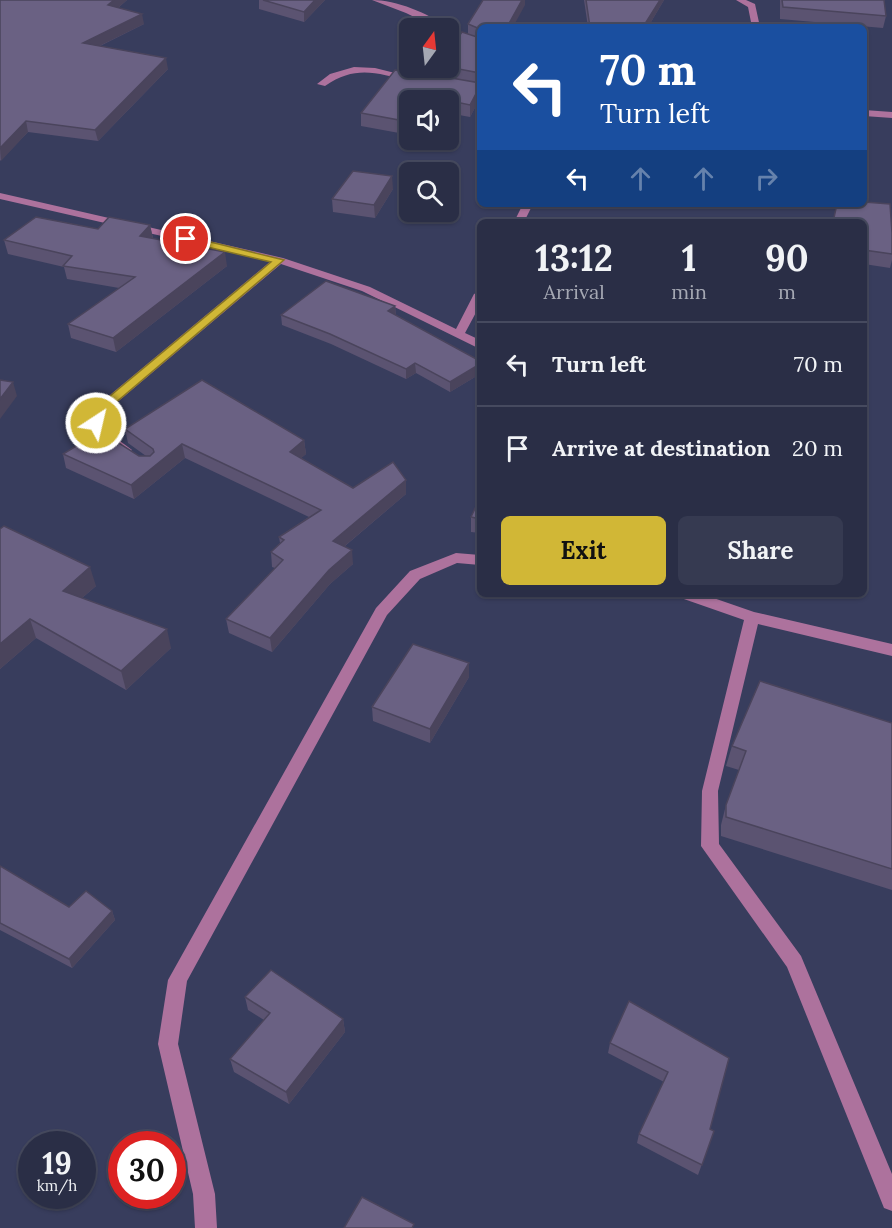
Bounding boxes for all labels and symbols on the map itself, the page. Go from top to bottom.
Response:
north arrow [399,18,459,78]
pin [160,213,211,264]
position arrow [64,391,128,455]
speed limit sign: 30 [108,1131,186,1209]

